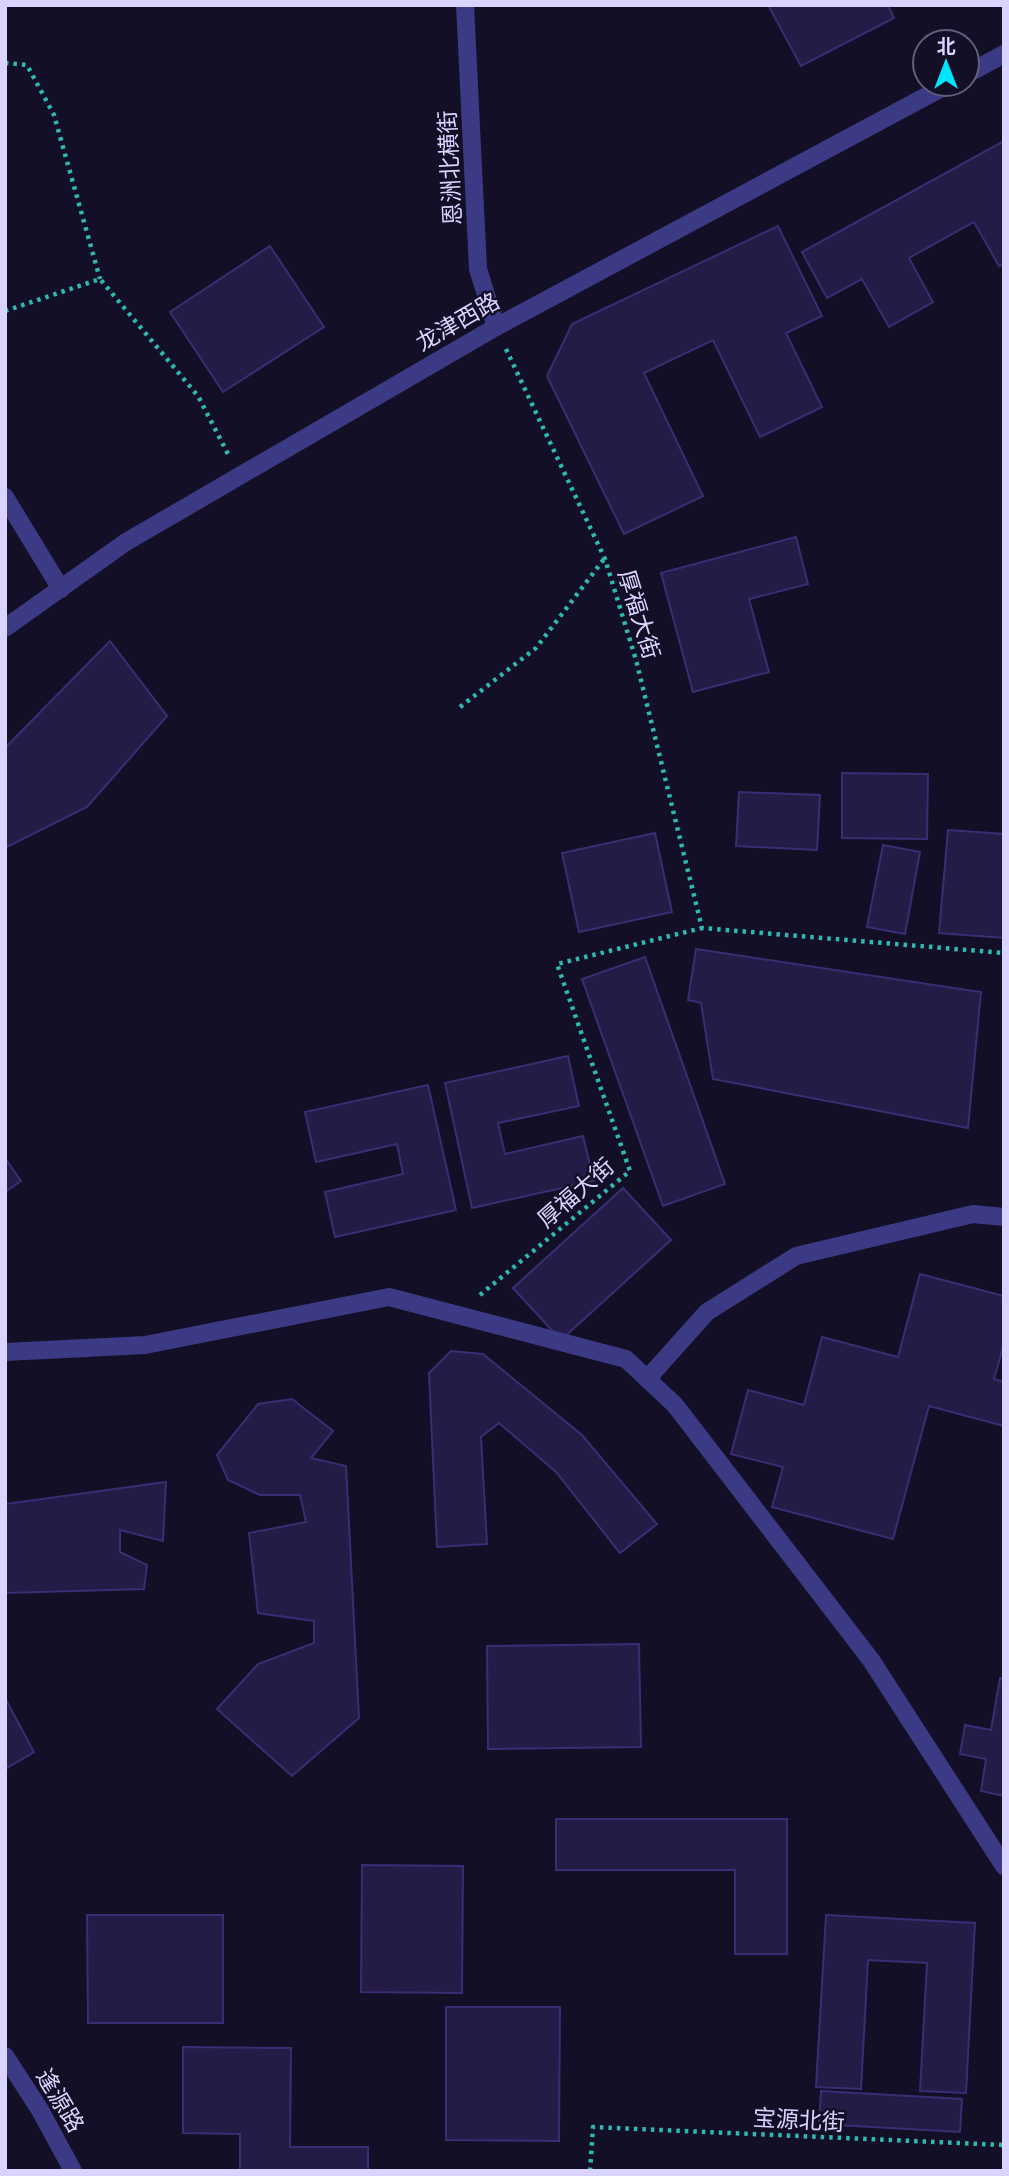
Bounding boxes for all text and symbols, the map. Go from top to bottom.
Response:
north arrow [911,28,981,98]
text: 北 [936,33,956,59]
street label: 恩洲北横街 [430,110,468,226]
street label: 龙津西路 [409,284,505,358]
street label: 厚福大街 [611,565,669,663]
street label: 厚福大街 [530,1150,620,1234]
street label: 逢源路 [30,2062,92,2138]
street label: 宝源北街 [752,2101,846,2137]

